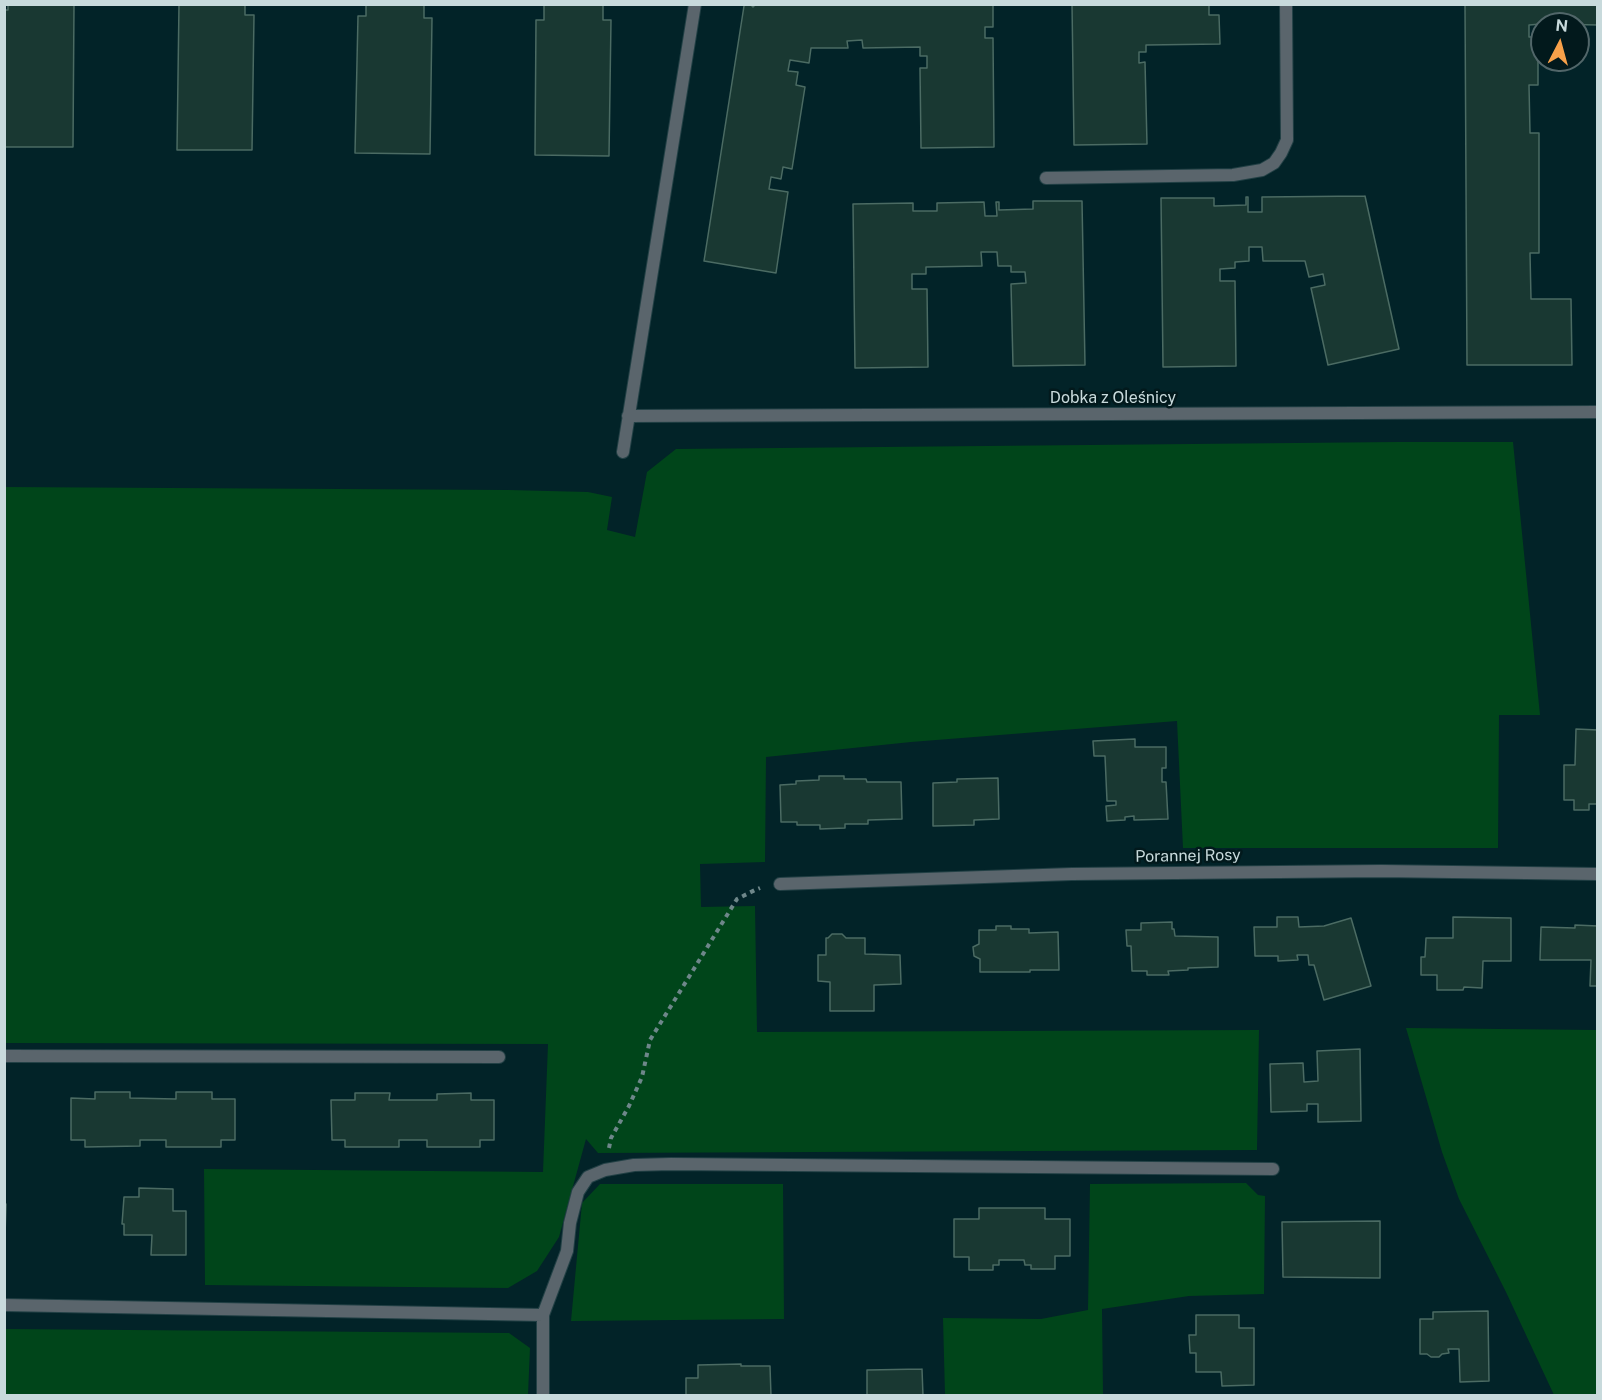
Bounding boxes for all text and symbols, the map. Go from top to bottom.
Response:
north arrow [1530,12,1590,72]
text: N [1555,15,1569,36]
street label: Dobka z Oleśnicy [1050,388,1176,408]
street label: Porannej Rosy [1135,845,1241,867]

